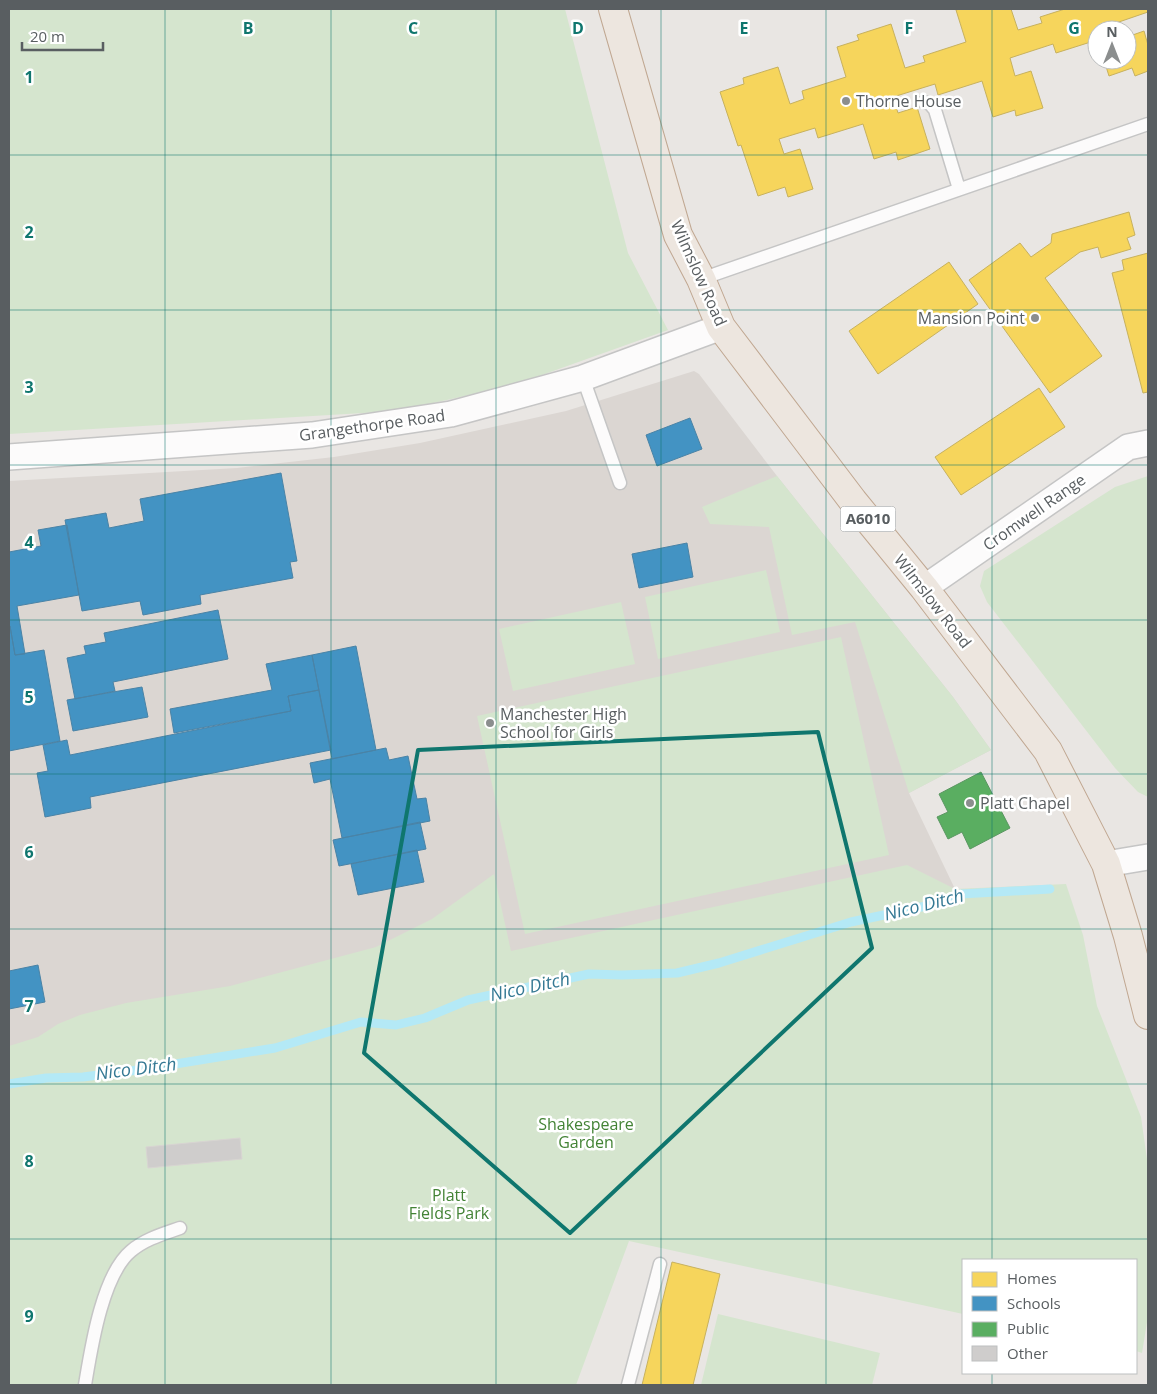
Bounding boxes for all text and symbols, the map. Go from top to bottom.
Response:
text: B [243,17,253,39]
text: C [408,17,418,39]
text: D [572,17,584,39]
text: E [740,17,749,39]
text: F [905,17,913,39]
text: G [1068,17,1080,39]
scale bar [22,20,104,52]
north arrow [1087,20,1137,70]
text: N [1106,22,1118,41]
text: 20 m [30,26,65,46]
text: 1 [24,66,34,88]
place label: Thorne House [856,90,962,112]
marker: Thorne House [840,95,852,107]
street label: Wilmslow Road [666,217,732,329]
text: 2 [24,221,34,243]
place label: Mansion Point [918,307,1025,329]
marker: Mansion Point [1029,312,1041,324]
text: 3 [24,376,34,398]
street label: Grangethorpe Road [298,404,446,446]
street label: Cromwell Range [978,468,1090,556]
road number: A6010 [840,506,896,532]
text: 4 [24,531,34,553]
street label: Wilmslow Road [889,549,977,653]
text: 5 [24,686,34,708]
place label: Manchester High School for Girls [500,703,627,743]
marker: Manchester High School for Girls [484,717,496,729]
place label: Platt Chapel [980,792,1070,814]
marker: Platt Chapel [964,797,976,809]
text: 6 [24,841,34,863]
water label: Nico Ditch [881,883,966,925]
water label: Nico Ditch [488,966,572,1006]
text: 7 [24,995,34,1017]
water label: Nico Ditch [94,1051,178,1085]
park label: Shakespeare Garden [538,1113,634,1153]
text: 8 [24,1150,34,1172]
park label: Platt Fields Park [409,1184,490,1224]
legend [962,1259,1137,1374]
text: Homes [1007,1268,1057,1288]
text: Schools [1007,1293,1061,1313]
text: 9 [24,1305,34,1327]
text: Public [1007,1318,1049,1338]
text: Other [1007,1343,1048,1363]

